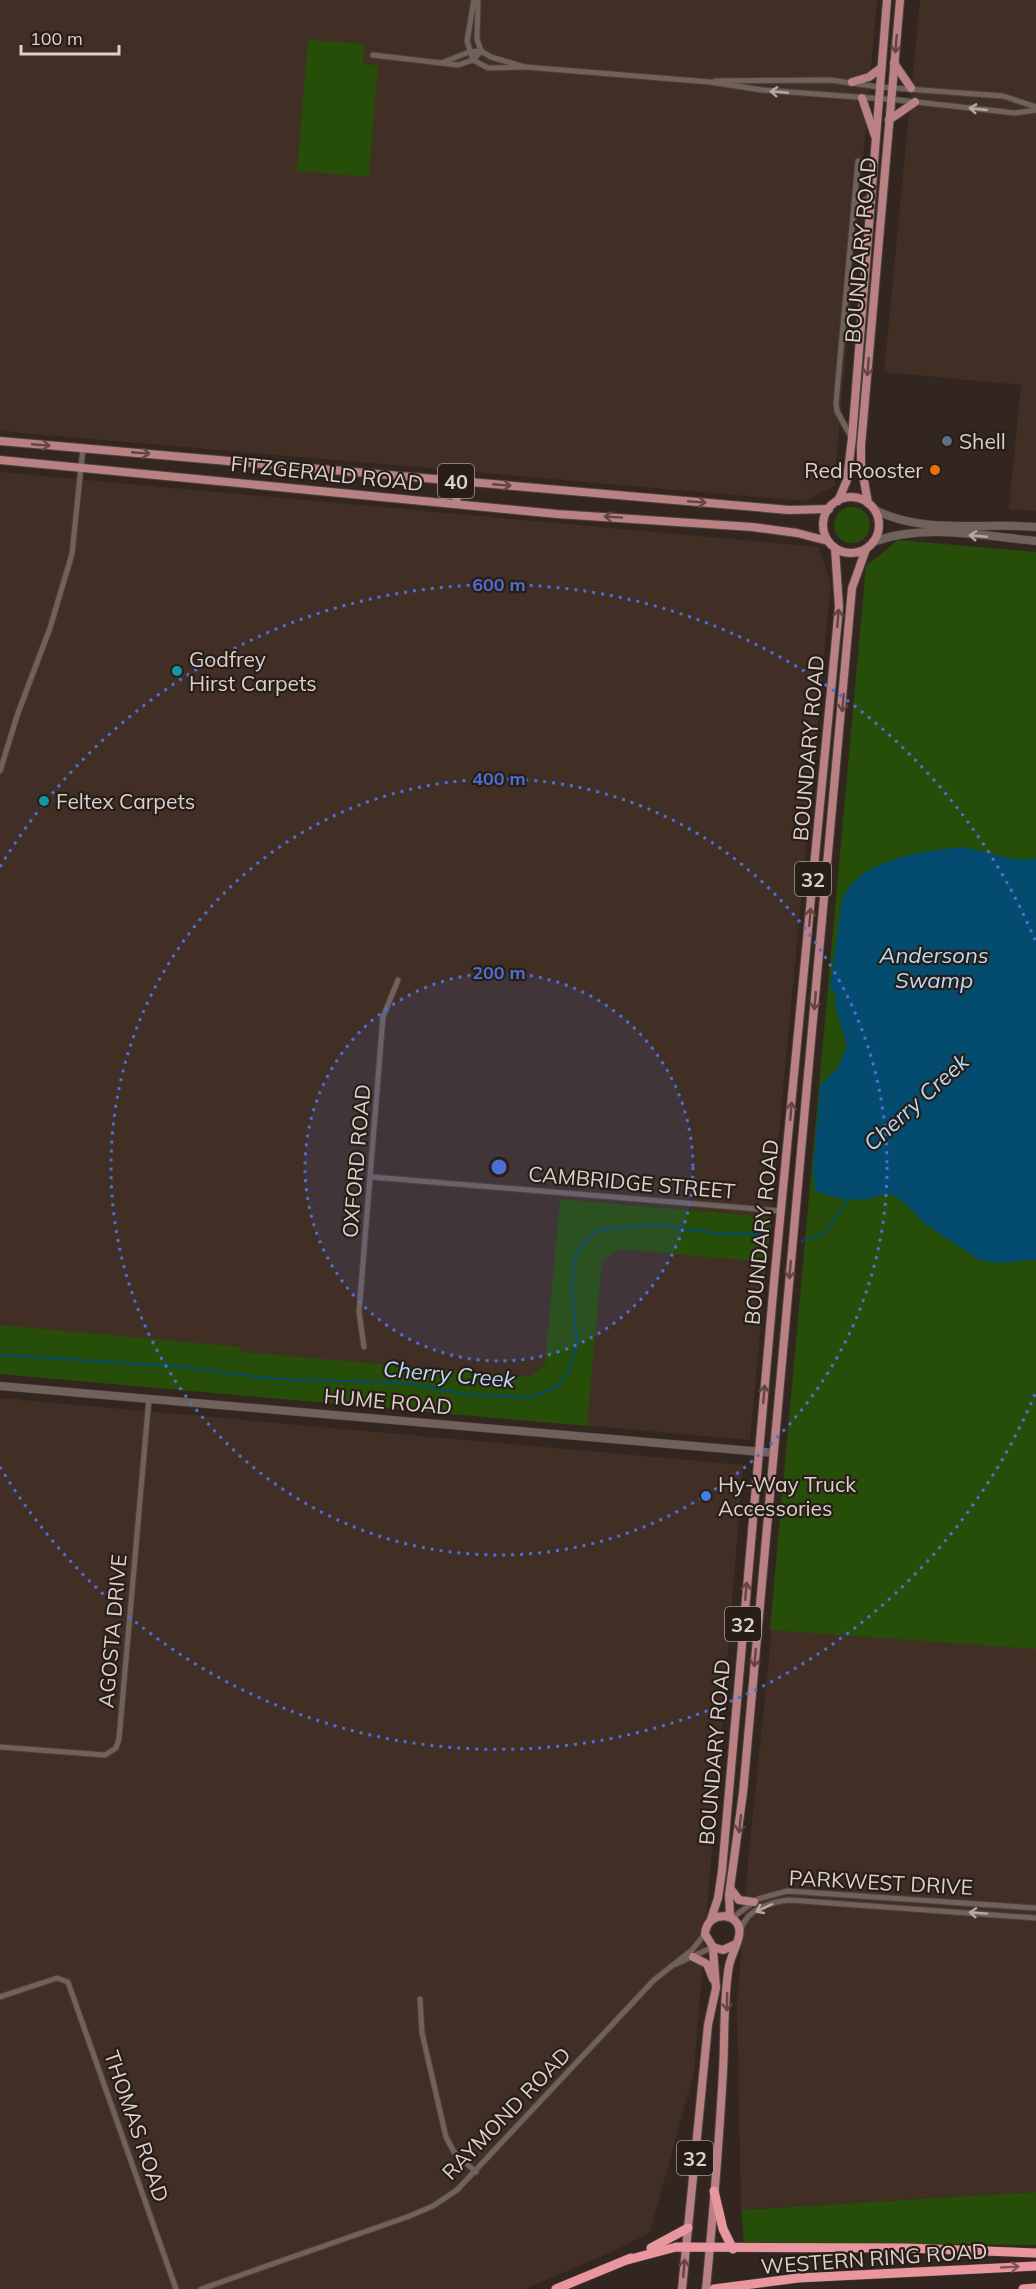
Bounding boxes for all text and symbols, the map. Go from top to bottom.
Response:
scale bar [21,18,118,56]
text: 100 m [30,27,83,50]
one-way arrow [890,33,901,53]
one-way arrow [769,86,789,97]
one-way arrow [968,103,988,114]
street label: BOUNDARY ROAD [839,156,881,344]
one-way arrow [862,356,873,376]
place label: Shell [959,428,1006,454]
marker: Shell [940,434,954,448]
one-way arrow [31,440,51,451]
one-way arrow [130,448,150,459]
street label: FITZGERALD ROAD [229,450,425,496]
place label: Red Rooster [804,457,923,483]
marker: Red Rooster [928,463,942,477]
road number: 40 [438,464,474,498]
one-way arrow [492,480,512,491]
one-way arrow [686,497,706,508]
one-way arrow [603,512,623,523]
one-way arrow [968,530,988,541]
text: 600 m [472,573,526,596]
one-way arrow [833,609,844,629]
place label: Godfrey Hirst Carpets [189,646,317,696]
street label: BOUNDARY ROAD [787,654,829,842]
marker: Godfrey Hirst Carpets [170,664,184,678]
one-way arrow [837,692,848,712]
text: 400 m [472,767,526,790]
place label: Feltex Carpets [56,788,195,814]
marker: Feltex Carpets [37,794,51,808]
road number: 32 [795,862,831,896]
one-way arrow [805,907,816,927]
water label: Andersons Swamp [878,941,989,994]
text: 200 m [472,961,526,984]
one-way arrow [809,991,820,1011]
water label: Cherry Creek [858,1047,975,1157]
street label: OXFORD ROAD [336,1083,376,1239]
one-way arrow [786,1101,797,1121]
street label: BOUNDARY ROAD [738,1138,784,1326]
centre of rings [489,1157,509,1177]
street label: CAMBRIDGE STREET [527,1160,737,1204]
one-way arrow [784,1260,795,1280]
water label: Cherry Creek [382,1354,517,1394]
street label: HUME ROAD [323,1382,453,1420]
one-way arrow [759,1385,770,1405]
place label: Hy-Way Truck Accessories [718,1471,856,1521]
marker: Hy-Way Truck Accessories [699,1489,713,1503]
street label: AGOSTA DRIVE [92,1553,132,1709]
one-way arrow [741,1581,752,1601]
road number: 32 [725,1607,761,1641]
one-way arrow [749,1648,760,1667]
street label: BOUNDARY ROAD [693,1658,735,1846]
one-way arrow [734,1814,745,1834]
street label: PARKWEST DRIVE [788,1864,974,1900]
one-way arrow [755,1902,773,1914]
one-way arrow [968,1907,988,1918]
one-way arrow [721,1991,733,2011]
street label: RAYMOND ROAD [436,2041,576,2185]
street label: THOMAS ROAD [99,2047,175,2205]
road number: 32 [677,2141,713,2175]
street label: WESTERN RING ROAD [760,2237,988,2279]
one-way arrow [679,2258,690,2278]
one-way arrow [999,2262,1019,2273]

